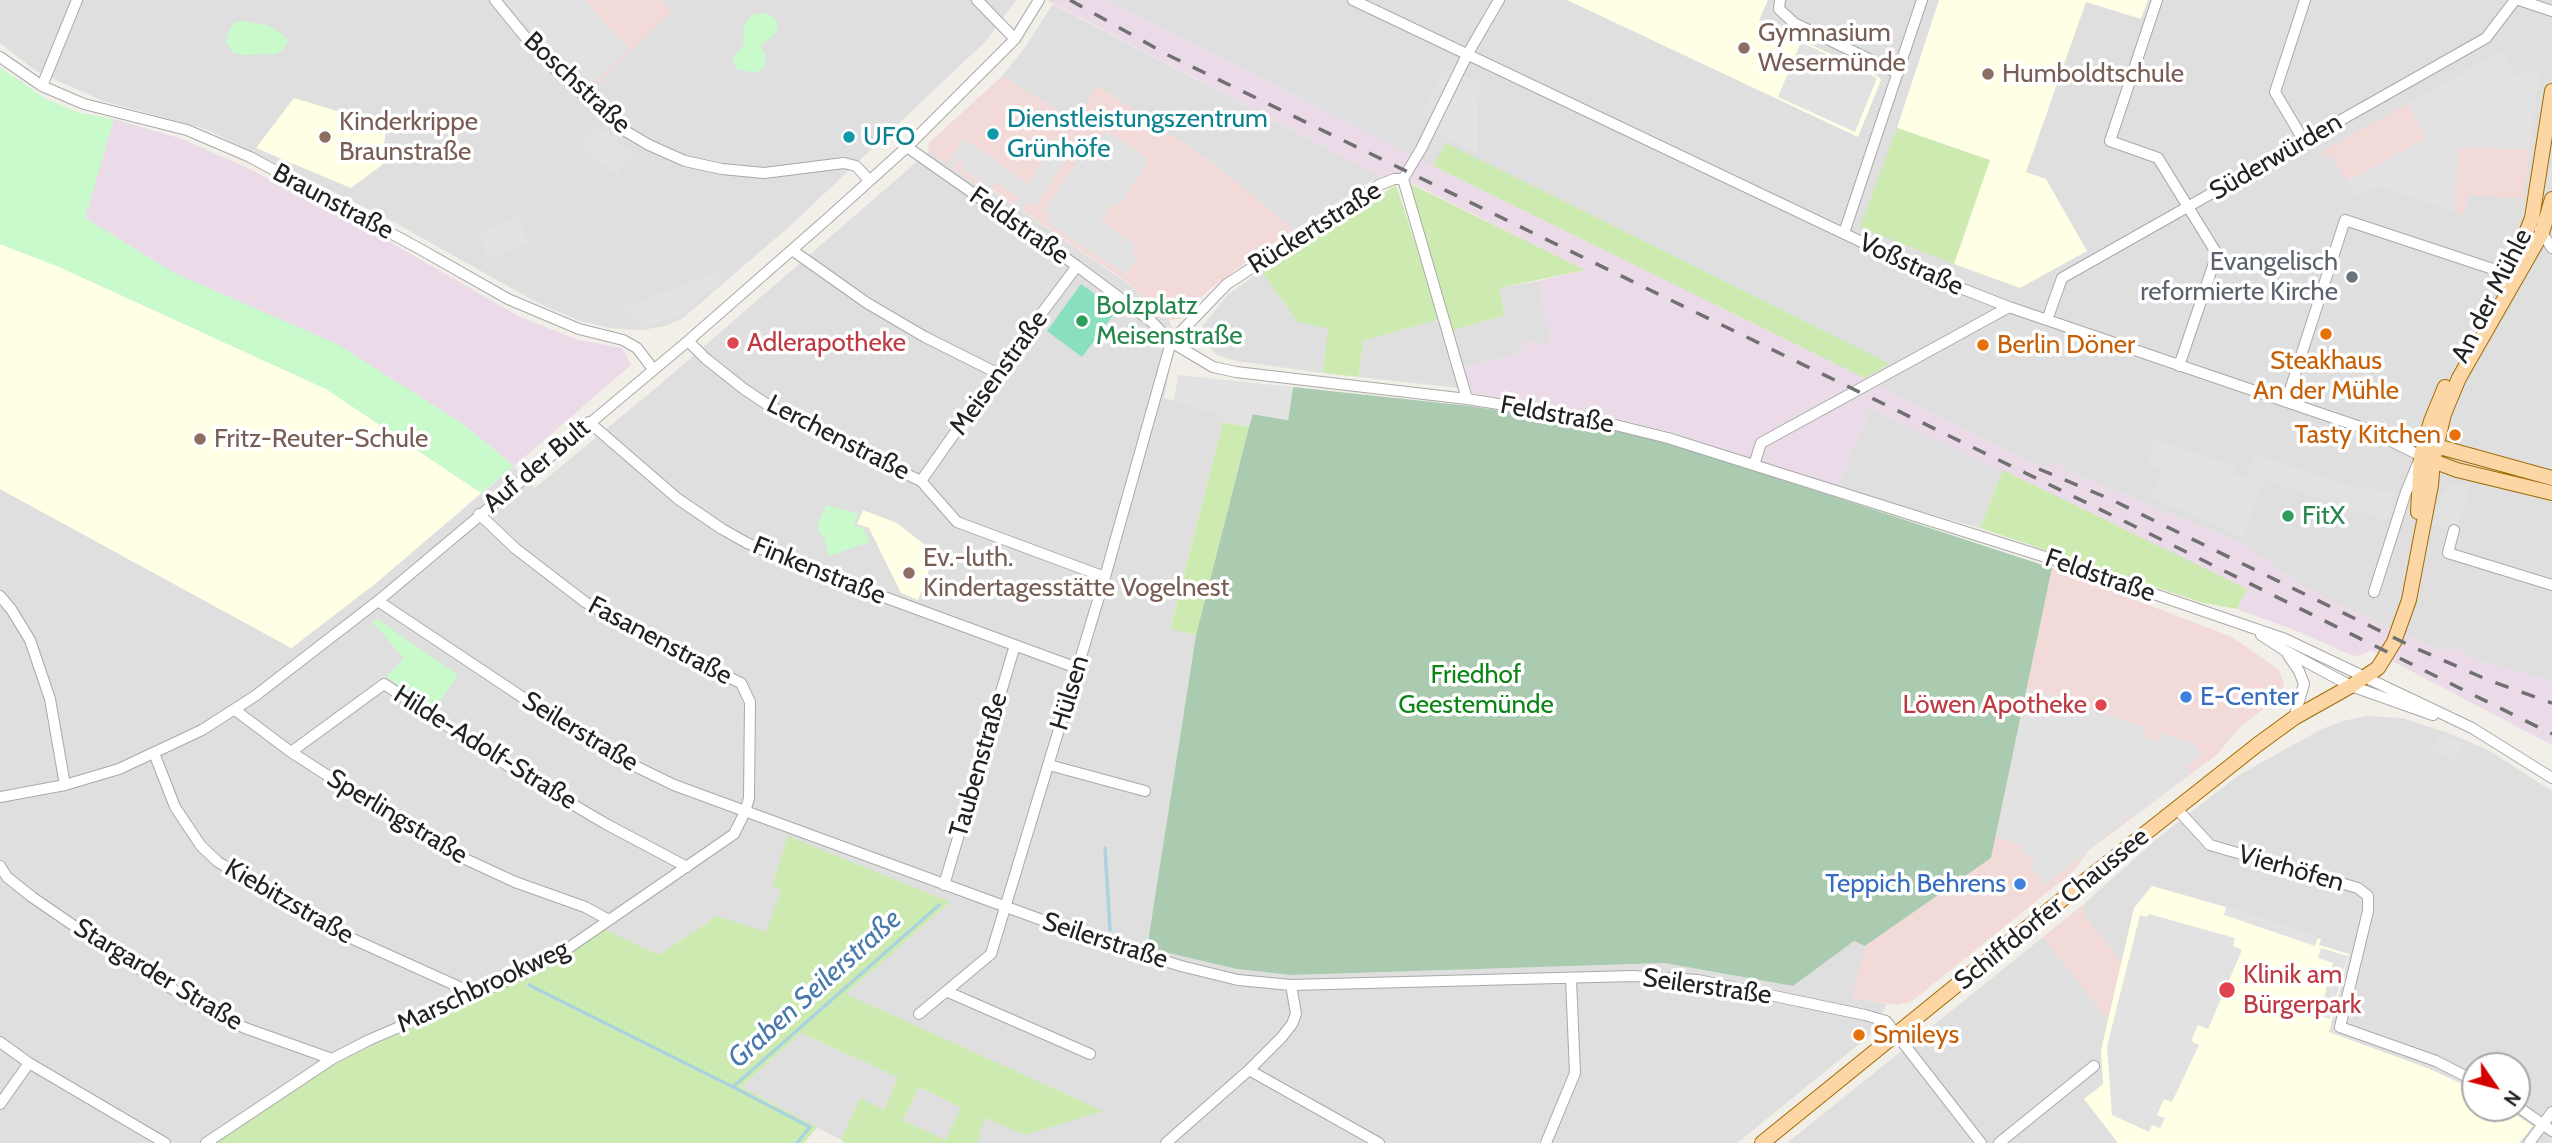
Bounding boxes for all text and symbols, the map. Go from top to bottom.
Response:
place label: Gymnasium Wesermünde [1758,17,1906,78]
street label: Boschstraße [517,26,637,140]
marker: Gymnasium Wesermünde [1736,40,1752,56]
place label: Humboldtschule [2002,58,2184,90]
marker: Humboldtschule [1980,66,1996,82]
place label: Dienstleistungszentrum Grünhöfe [1007,103,1268,164]
place label: Kinderkrippe Braunstraße [339,106,478,168]
street label: Süderwürden [2204,107,2348,207]
place label: UFO [863,121,915,153]
marker: Dienstleistungszentrum Grünhöfe [985,126,1001,142]
marker: Kinderkrippe Braunstraße [317,129,333,145]
marker: UFO [841,129,857,145]
street label: Braunstraße [267,157,399,247]
street label: Rückertstraße [1243,175,1387,281]
street label: Feldstraße [963,180,1075,272]
street label: An der Mühle [2445,224,2539,368]
street label: Voßstraße [1854,227,1968,303]
place label: Evangelisch reformierte Kirche [2140,246,2338,308]
marker: Evangelisch reformierte Kirche [2344,269,2360,285]
place label: Bolzplatz Meisenstraße [1096,290,1242,352]
street label: Meisenstraße [943,305,1055,441]
marker: Bolzplatz Meisenstraße [1074,313,1090,329]
marker: Steakhaus An der Mühle [2318,326,2334,342]
place label: Adlerapotheke [747,327,906,359]
place label: Berlin Döner [1997,329,2135,361]
marker: Adlerapotheke [725,335,741,351]
marker: Berlin Döner [1975,337,1991,353]
place label: Steakhaus An der Mühle [2253,345,2399,406]
street label: Lerchenstraße [761,389,915,487]
street label: Feldstraße [1498,390,1616,440]
street label: Auf der Bult [477,412,597,520]
place label: Tasty Kitchen [2294,419,2441,451]
place label: Fritz-Reuter-Schule [214,423,428,455]
marker: Tasty Kitchen [2447,427,2463,443]
marker: Fritz-Reuter-Schule [192,431,208,447]
place label: FitX [2302,500,2345,532]
marker: FitX [2280,508,2296,524]
street label: Finkenstraße [748,530,890,612]
place label: Ev.-luth. Kindertagesstätte Vogelnest [923,542,1229,604]
street label: Feldstraße [2041,543,2159,609]
marker: Ev.-luth. Kindertagesstätte Vogelnest [901,565,917,581]
street label: Fasanenstraße [583,590,737,692]
street label: Hülsen [1044,652,1096,734]
park label: Friedhof Geestemünde [1398,659,1554,720]
street label: Hilde-Adolf-Straße [388,679,582,817]
place label: E-Center [2200,681,2299,713]
street label: Seilerstraße [516,685,644,779]
street label: Taubenstraße [943,689,1015,841]
place label: Löwen Apotheke [1902,689,2087,721]
marker: E-Center [2178,689,2194,705]
marker: Löwen Apotheke [2093,697,2109,713]
street label: Sperlingstraße [321,763,473,871]
street label: Schiffdorfer Chaussee [1949,821,2155,997]
street label: Vierhöfen [2235,839,2347,899]
street label: Kiebitzstraße [219,853,359,951]
place label: Teppich Behrens [1825,868,2006,900]
marker: Teppich Behrens [2012,876,2028,892]
water label: Graben Seilerstraße [722,903,908,1075]
street label: Seilerstraße [1038,906,1172,976]
street label: Stargarder Straße [68,912,248,1038]
street label: Marschbrookweg [392,934,574,1040]
place label: Klinik am Bürgerpark [2243,959,2361,1020]
street label: Seilerstraße [1641,963,1773,1011]
marker: Klinik am Bürgerpark [2217,980,2237,1000]
place label: Smileys [1873,1019,1959,1051]
marker: Smileys [1851,1027,1867,1043]
north arrow [2461,1052,2531,1122]
text: N [2499,1086,2525,1110]

